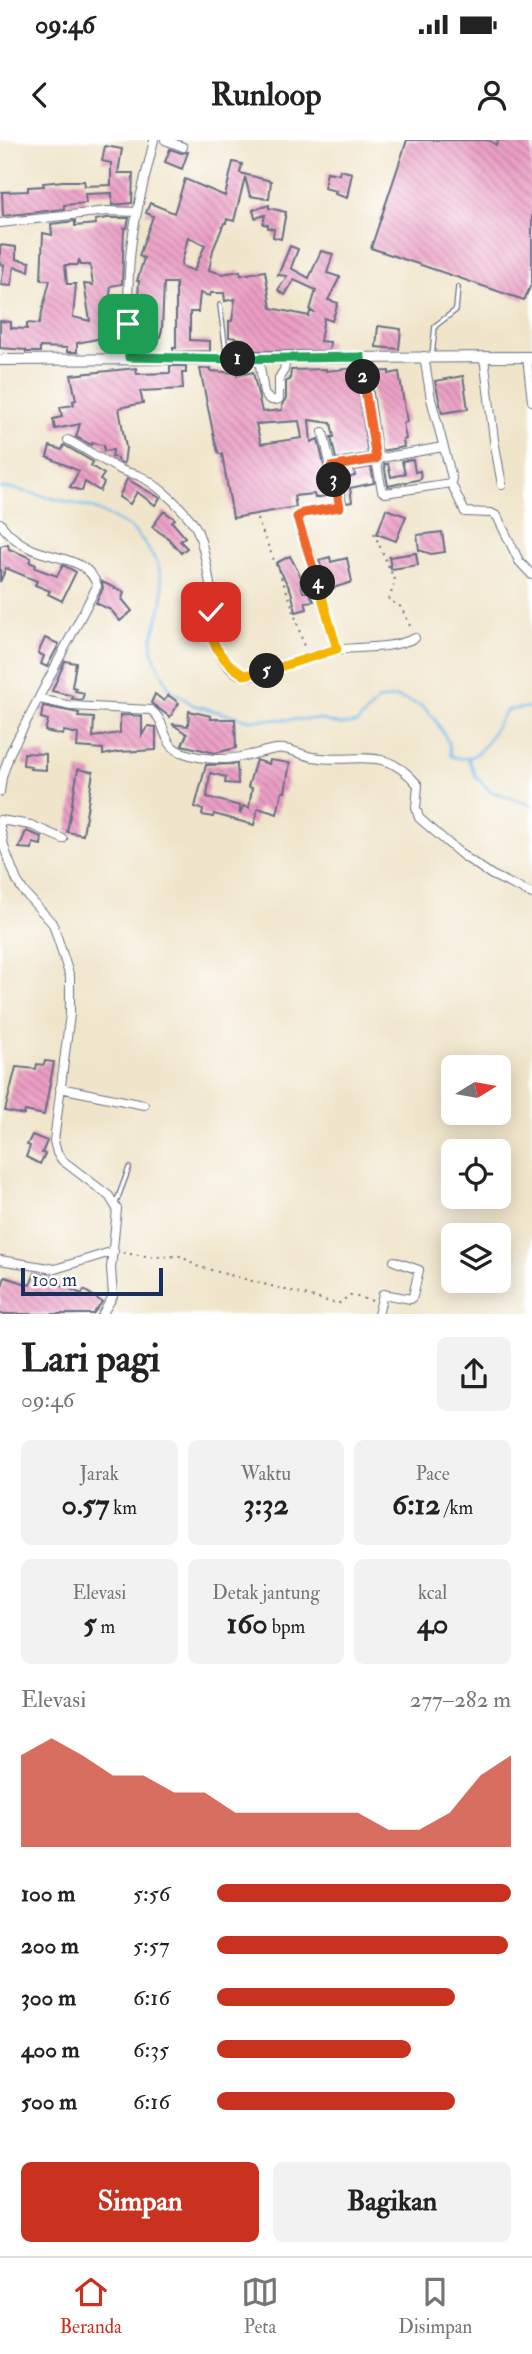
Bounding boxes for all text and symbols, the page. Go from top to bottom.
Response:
text: 09:46 [35,9,95,41]
text: Runloop [211,75,321,115]
icon: back [21,76,59,114]
icon: person [473,76,511,114]
pin [98,294,158,354]
icon: arrive [109,305,147,343]
pin: 1 [220,342,256,376]
text: 1 [234,346,241,370]
pin: 2 [346,359,380,394]
text: 2 [358,364,367,388]
pin: 3 [316,462,352,498]
text: 3 [330,467,337,491]
pin: 4 [300,566,336,600]
text: 4 [312,570,323,594]
pin [181,582,241,642]
icon: check [192,593,230,631]
pin: 5 [250,654,284,688]
text: 5 [262,658,271,682]
north arrow [441,1055,511,1125]
map controls [441,1055,511,1293]
button: locate [441,1139,511,1209]
button: layers [441,1223,511,1293]
scale bar [21,1266,163,1297]
text: 100 m [32,1268,77,1292]
text: Lari pagi [21,1335,160,1383]
button: share [437,1337,511,1411]
text: 09:46 [21,1385,74,1414]
text: Jarak [80,1462,119,1486]
text: Waktu [241,1462,291,1486]
text: Pace [416,1462,450,1486]
text: 0.57 [62,1486,109,1523]
text: 3:32 [243,1486,289,1523]
text: 6:12 [392,1486,441,1523]
text: km [109,1496,137,1520]
text: /km [441,1496,473,1520]
text: Elevasi [72,1581,126,1605]
text: Detak jantung [212,1581,320,1605]
text: kcal [418,1581,447,1605]
text: 5 [83,1605,97,1642]
text: 160 [227,1605,268,1642]
text: 40 [417,1605,448,1642]
text: m [97,1615,115,1639]
text: bpm [268,1615,305,1639]
text: Elevasi [21,1685,86,1714]
text: 277–282 m [410,1685,511,1714]
text: 100 m [21,1879,75,1908]
text: 5:56 [133,1879,170,1908]
text: 200 m [21,1931,79,1960]
text: 5:57 [133,1931,169,1960]
text: 300 m [21,1983,76,2012]
text: 6:16 [133,1983,170,2012]
text: 400 m [21,2035,80,2064]
text: 6:35 [133,2035,169,2064]
text: 500 m [21,2087,77,2116]
text: 6:16 [133,2087,170,2116]
button: Simpan [21,2162,259,2242]
button: Bagikan [273,2162,511,2242]
tab: Beranda [60,2273,122,2339]
tab: Peta [241,2273,279,2339]
tab: Disimpan [398,2273,472,2339]

